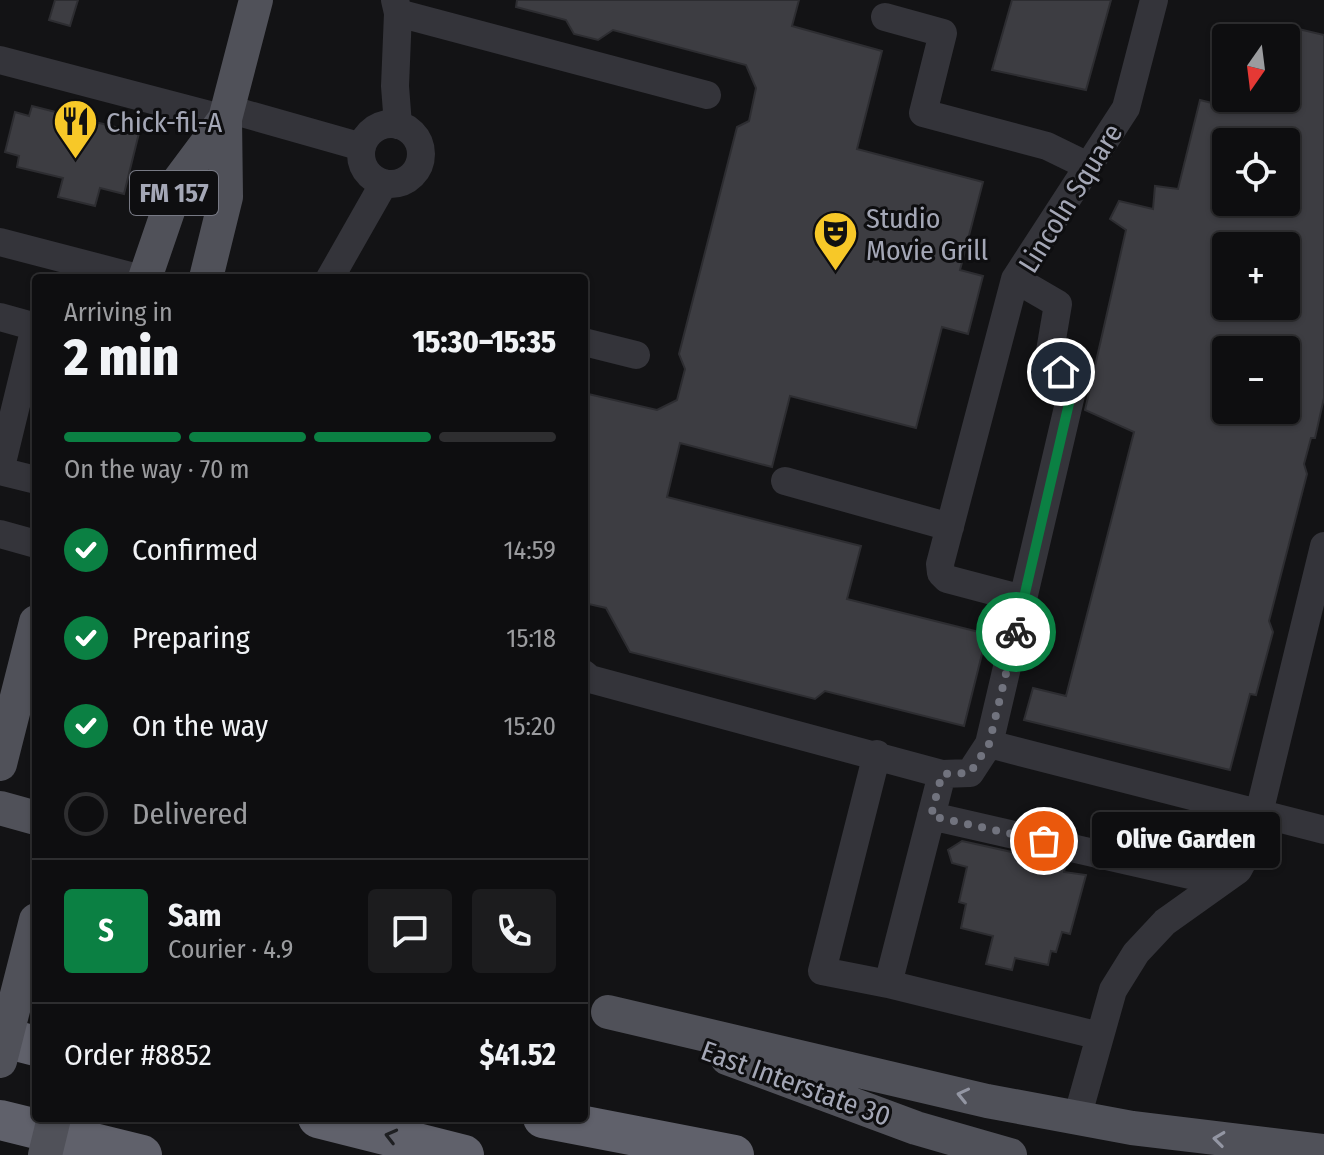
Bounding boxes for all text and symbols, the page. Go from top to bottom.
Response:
north arrow [1212,24,1300,112]
map controls [1212,24,1300,424]
restaurant icon: Chick-fil-A [51,98,99,161]
place label: Chick-fil-A [106,106,223,139]
street label: Lincoln Square [1012,118,1129,279]
button: locate [1212,128,1300,216]
road number: FM 157 [130,171,218,215]
place label: Studio Movie Grill [866,202,988,267]
theatre icon: Studio Movie Grill [811,210,859,273]
button: + [1212,232,1300,320]
text: Arriving in [64,297,173,328]
text: 15:30–15:35 [412,324,556,360]
text: 2 min [64,326,179,389]
button: − [1212,336,1300,424]
pin [1027,338,1095,406]
icon: home [1039,350,1083,394]
text: On the way · 70 m [64,454,250,485]
icon: check [64,528,108,572]
text: Confirmed [132,532,258,568]
text: 14:59 [503,535,556,566]
courier [976,592,1056,672]
icon: bike [994,610,1038,654]
icon: check [64,616,108,660]
text: Preparing [132,620,250,656]
text: 15:18 [506,623,556,654]
icon: check [64,704,108,748]
text: On the way [132,708,268,744]
text: 15:20 [503,711,556,742]
text: Delivered [132,796,248,832]
pin [1010,807,1078,875]
callout: Olive Garden [1092,813,1280,869]
icon: bag [1022,819,1066,863]
text: Olive Garden [1116,824,1256,855]
button: chat [368,889,452,973]
button: phone [472,889,556,973]
text: Sam [168,898,221,934]
text: S [98,913,114,949]
text: Courier · 4.9 [168,934,293,965]
street label: East Interstate 30 [697,1034,895,1133]
text: Order #8852 [64,1037,212,1073]
text: $41.52 [480,1037,556,1073]
one-way arrow [956,1087,970,1104]
one-way arrow [385,1129,399,1146]
one-way arrow [1212,1130,1225,1147]

